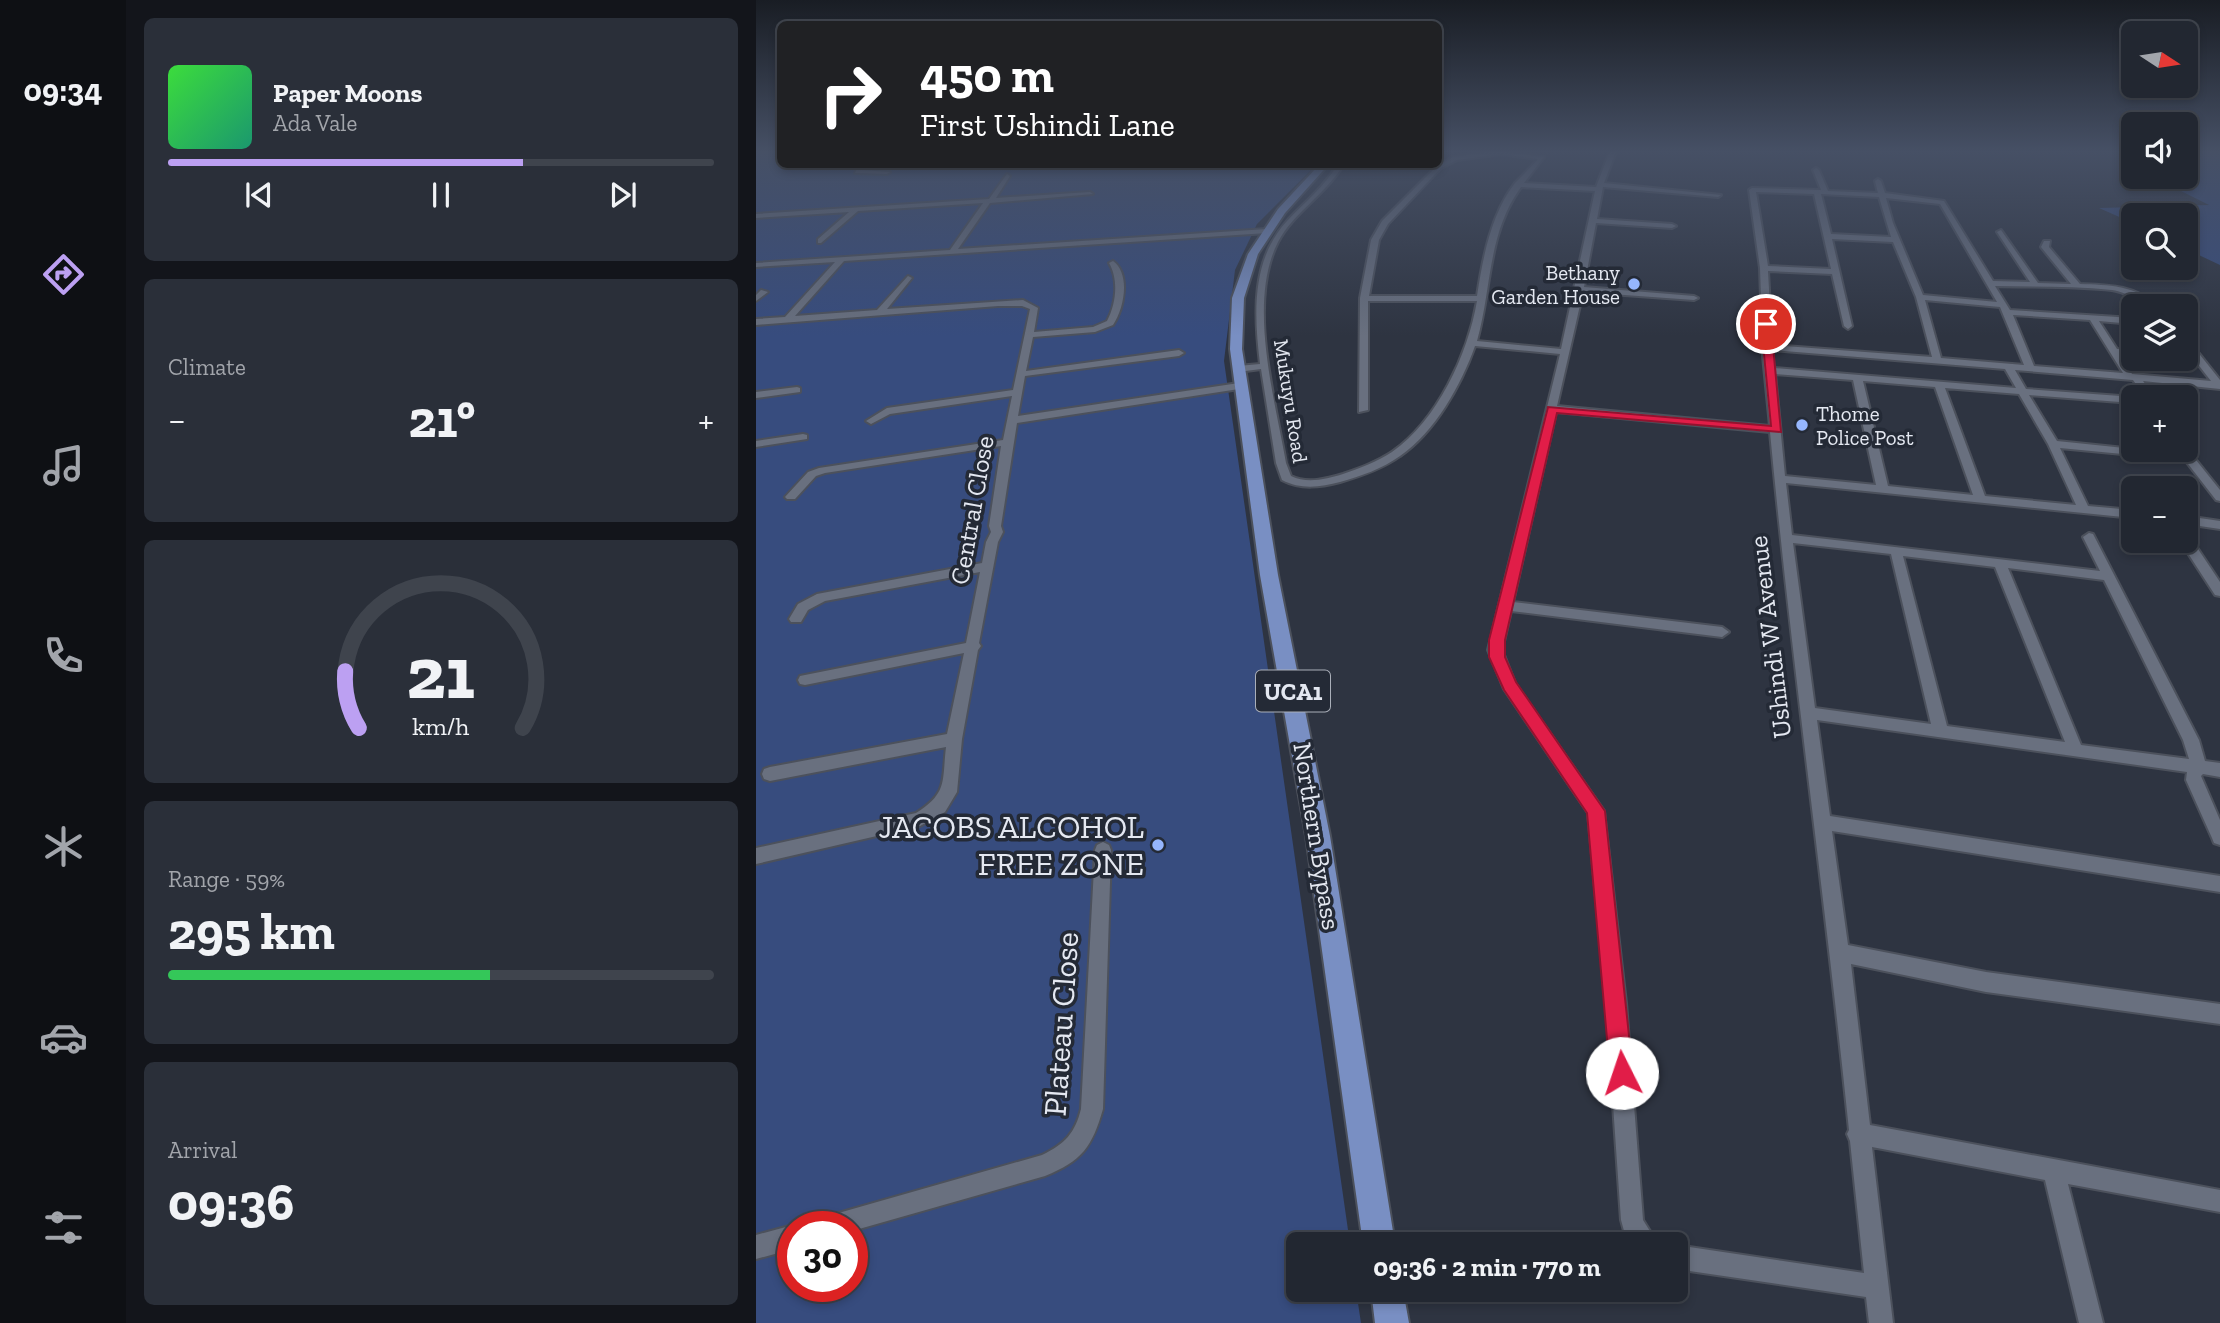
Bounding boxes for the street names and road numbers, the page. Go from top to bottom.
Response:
street label: Mukuyu Road [1269,337,1313,465]
street label: Central Close [943,433,1001,587]
street label: Ushindi W Avenue [1742,534,1798,740]
road number: UCA1 [1256,670,1330,712]
street label: Northern Bypass [1286,740,1348,932]
street label: Plateau Close [1036,931,1086,1117]

